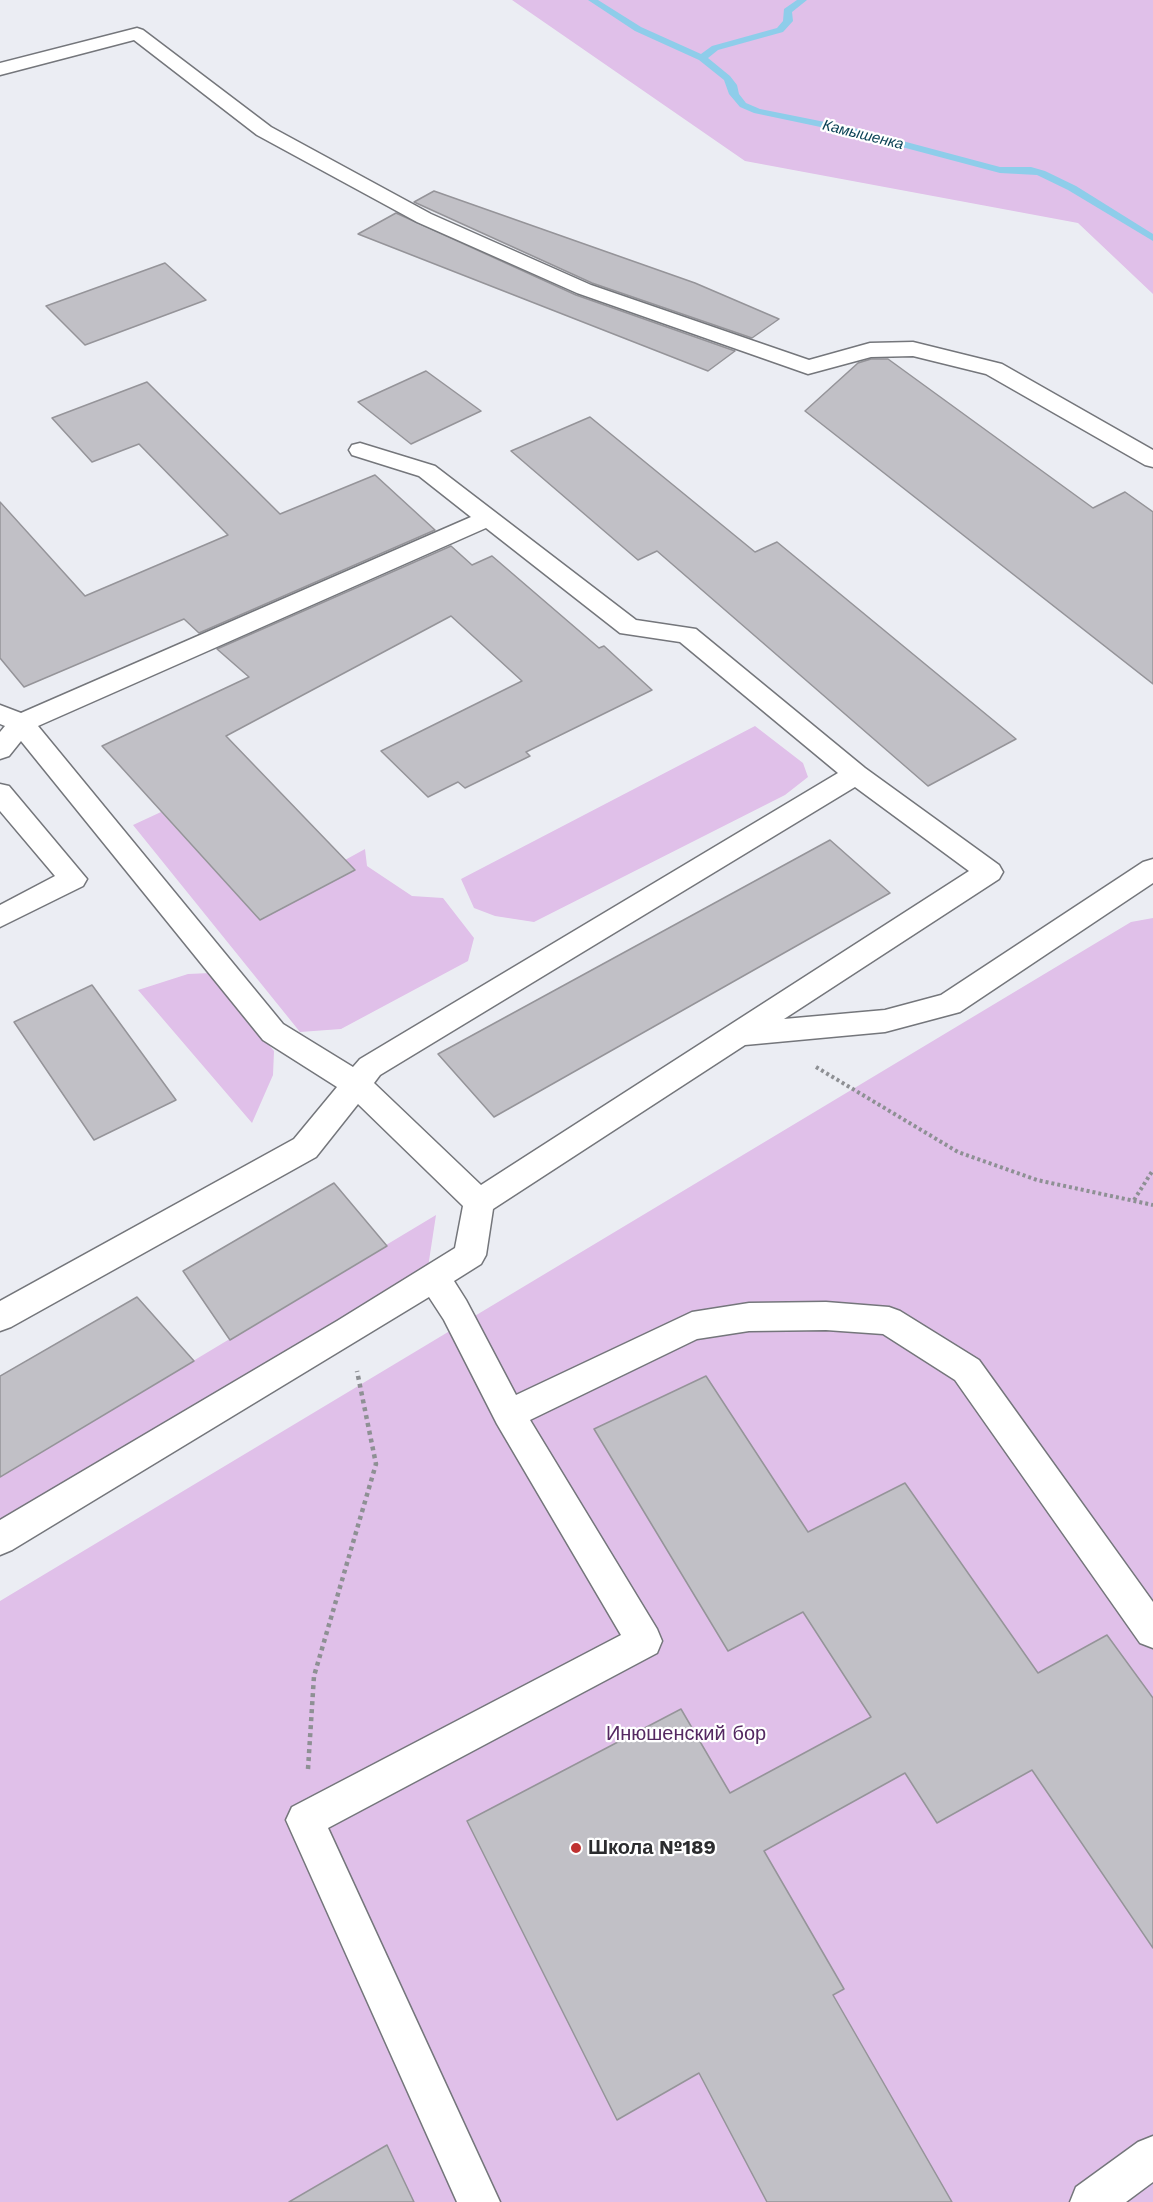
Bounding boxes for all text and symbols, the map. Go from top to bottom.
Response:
water label: Камышенка [821,116,905,154]
park label: Инюшенский бор [606,1722,766,1746]
place label: Школа №189 [588,1836,716,1860]
marker: Школа №189 [569,1841,583,1855]

